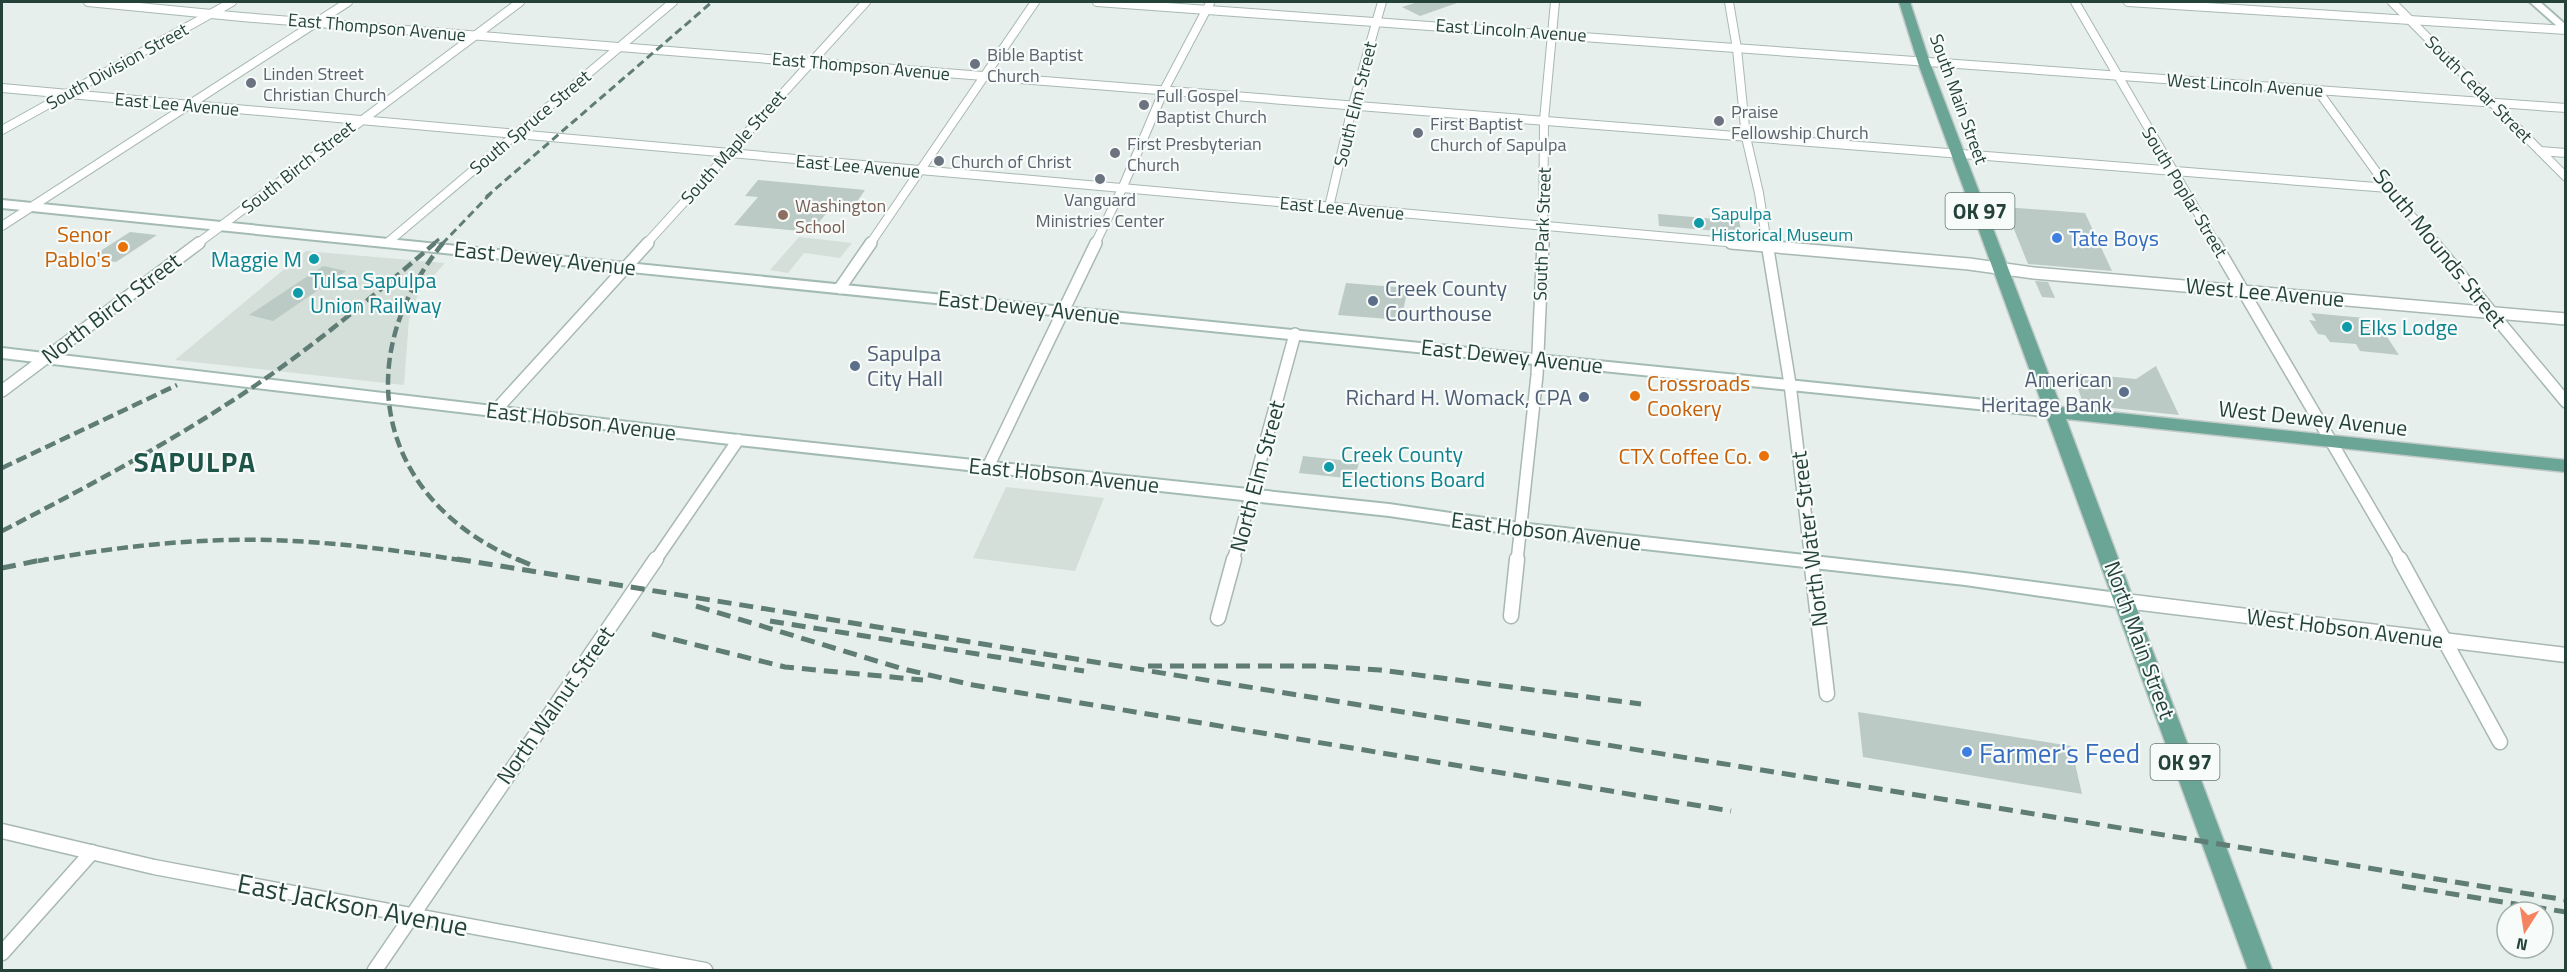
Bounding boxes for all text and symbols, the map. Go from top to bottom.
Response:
street label: East Thompson Avenue [287,6,467,48]
street label: East Lincoln Avenue [1435,11,1587,49]
street label: South Division Street [41,15,194,116]
street label: South Cedar Street [2419,29,2539,149]
street label: South Main Street [1923,30,1995,169]
street label: South Elm Street [1326,38,1384,170]
place label: Bible Baptist Church [987,41,1084,89]
street label: East Thompson Avenue [771,45,951,87]
marker: Bible Baptist Church [968,57,982,71]
place label: Linden Street Christian Church [263,60,386,108]
street label: South Spruce Street [463,63,597,181]
street label: West Lincoln Avenue [2166,66,2324,104]
marker: Linden Street Christian Church [244,76,258,90]
place label: Full Gospel Baptist Church [1156,82,1267,130]
street label: South Maple Street [674,83,792,210]
street label: East Lee Avenue [114,85,240,123]
marker: Full Gospel Baptist Church [1137,98,1151,112]
place label: Praise Fellowship Church [1731,98,1869,146]
place label: First Baptist Church of Sapulpa [1430,110,1566,158]
street label: South Birch Street [235,114,361,220]
marker: Praise Fellowship Church [1712,114,1726,128]
street label: South Poplar Street [2135,122,2235,263]
marker: First Baptist Church of Sapulpa [1411,126,1425,140]
place label: First Presbyterian Church [1127,130,1262,178]
marker: First Presbyterian Church [1108,146,1122,160]
street label: East Lee Avenue [795,147,921,185]
place label: Church of Christ [951,148,1072,175]
marker: Church of Christ [932,154,946,168]
street label: South Mounds Street [2365,161,2515,335]
street label: South Park Street [1526,166,1558,301]
marker: Vanguard Ministries Center [1093,172,1107,186]
place label: Vanguard Ministries Center [1036,186,1164,234]
street label: East Lee Avenue [1279,189,1405,227]
place label: Washington School [795,192,886,240]
road number: OK 97 [1946,193,2014,229]
place label: Sapulpa Historical Museum [1711,200,1853,248]
marker: Washington School [776,208,790,222]
marker: Sapulpa Historical Museum [1692,216,1706,230]
place label: Senor Pablo's [44,217,111,276]
place label: Tate Boys [2069,221,2159,255]
marker: Tate Boys [2050,231,2064,245]
street label: East Dewey Avenue [452,232,638,284]
marker: Senor Pablo's [116,240,130,254]
place label: Maggie M [211,242,302,276]
street label: North Birch Street [34,244,188,372]
marker: Maggie M [307,252,321,266]
place label: Tulsa Sapulpa Union Railway [310,263,442,322]
street label: West Lee Avenue [2184,268,2346,316]
place label: Creek County Courthouse [1385,271,1507,330]
street label: East Dewey Avenue [936,281,1122,333]
marker: Tulsa Sapulpa Union Railway [291,286,305,300]
marker: Creek County Courthouse [1366,294,1380,308]
place label: Elks Lodge [2359,310,2458,344]
marker: Elks Lodge [2340,320,2354,334]
street label: East Dewey Avenue [1419,330,1605,382]
place label: Sapulpa City Hall [867,336,943,395]
marker: Sapulpa City Hall [848,359,862,373]
place label: American Heritage Bank [1981,362,2112,421]
place label: Crossroads Cookery [1647,366,1750,425]
place label: Richard H. Womack, CPA [1346,380,1572,414]
marker: American Heritage Bank [2117,385,2131,399]
marker: Crossroads Cookery [1628,389,1642,403]
marker: Richard H. Womack, CPA [1577,390,1591,404]
street label: West Dewey Avenue [2217,391,2409,445]
street label: East Hobson Avenue [484,392,678,450]
street label: North Elm Street [1220,396,1294,556]
place label: Creek County Elections Board [1341,437,1485,496]
place label: CTX Coffee Co. [1618,439,1752,473]
district label: SAPULPA [133,440,257,483]
street label: East Hobson Avenue [967,448,1161,502]
marker: CTX Coffee Co. [1757,449,1771,463]
street label: North Water Street [1781,449,1837,629]
marker: Creek County Elections Board [1322,460,1336,474]
street label: East Hobson Avenue [1449,502,1643,560]
street label: North Main Street [2096,556,2184,724]
street label: West Hobson Avenue [2245,599,2445,657]
street label: North Walnut Street [488,619,623,791]
place label: Farmer's Feed [1979,732,2140,773]
road number: OK 97 [2150,744,2220,780]
marker: Farmer's Feed [1960,745,1974,759]
street label: East Jackson Avenue [234,862,472,946]
north arrow [2495,900,2555,960]
text: N [2514,932,2530,958]

